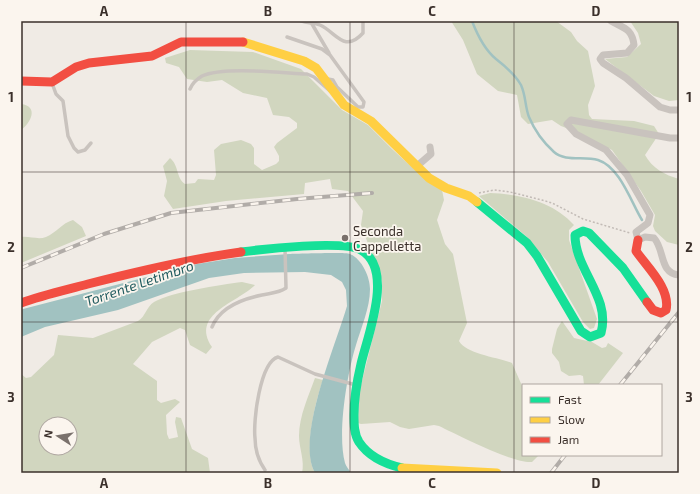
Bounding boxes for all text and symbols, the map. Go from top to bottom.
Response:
text: A [100,3,109,19]
text: B [264,3,272,19]
text: C [428,3,436,19]
text: D [592,3,601,19]
text: 1 [8,89,14,105]
text: 1 [686,89,692,105]
place label: Seconda Cappelletta [353,223,421,254]
marker: Seconda Cappelletta [340,233,350,243]
text: 2 [7,239,15,255]
text: 2 [685,239,693,255]
water label: Torrente Letimbro [82,256,196,310]
legend [522,384,662,456]
text: 3 [7,389,15,405]
text: 3 [685,389,693,405]
text: Fast [558,392,582,406]
text: Slow [558,412,585,426]
north arrow [38,416,78,456]
text: N [41,429,55,439]
text: Jam [558,432,579,446]
text: A [100,475,109,491]
text: B [264,475,272,491]
text: C [428,475,436,491]
text: D [592,475,601,491]

